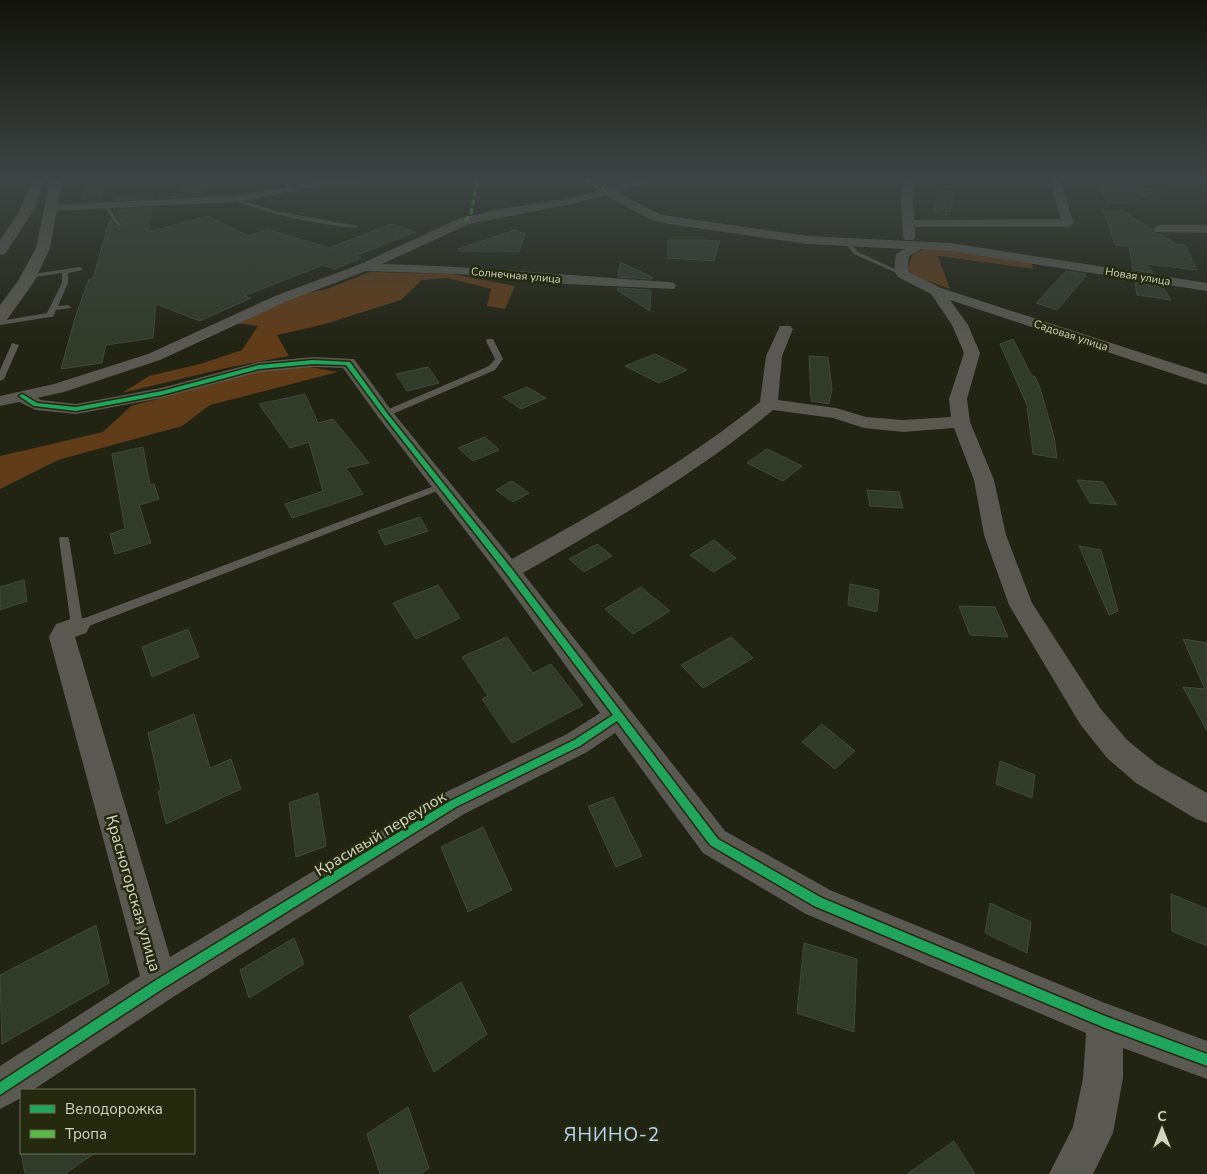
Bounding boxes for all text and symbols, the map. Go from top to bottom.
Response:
street label: Солнечная улица [470,264,562,287]
street label: Новая улица [1104,264,1172,289]
street label: Садовая улица [1032,316,1110,355]
street label: Красивый переулок [311,786,451,882]
street label: Красногорская улица [100,812,166,974]
legend [20,1089,195,1154]
text: Велодорожка [65,1099,163,1119]
north arrow [1137,1104,1187,1154]
text: С [1157,1107,1167,1126]
district label: ЯНИНО-2 [564,1122,660,1148]
text: Тропа [65,1124,107,1144]

